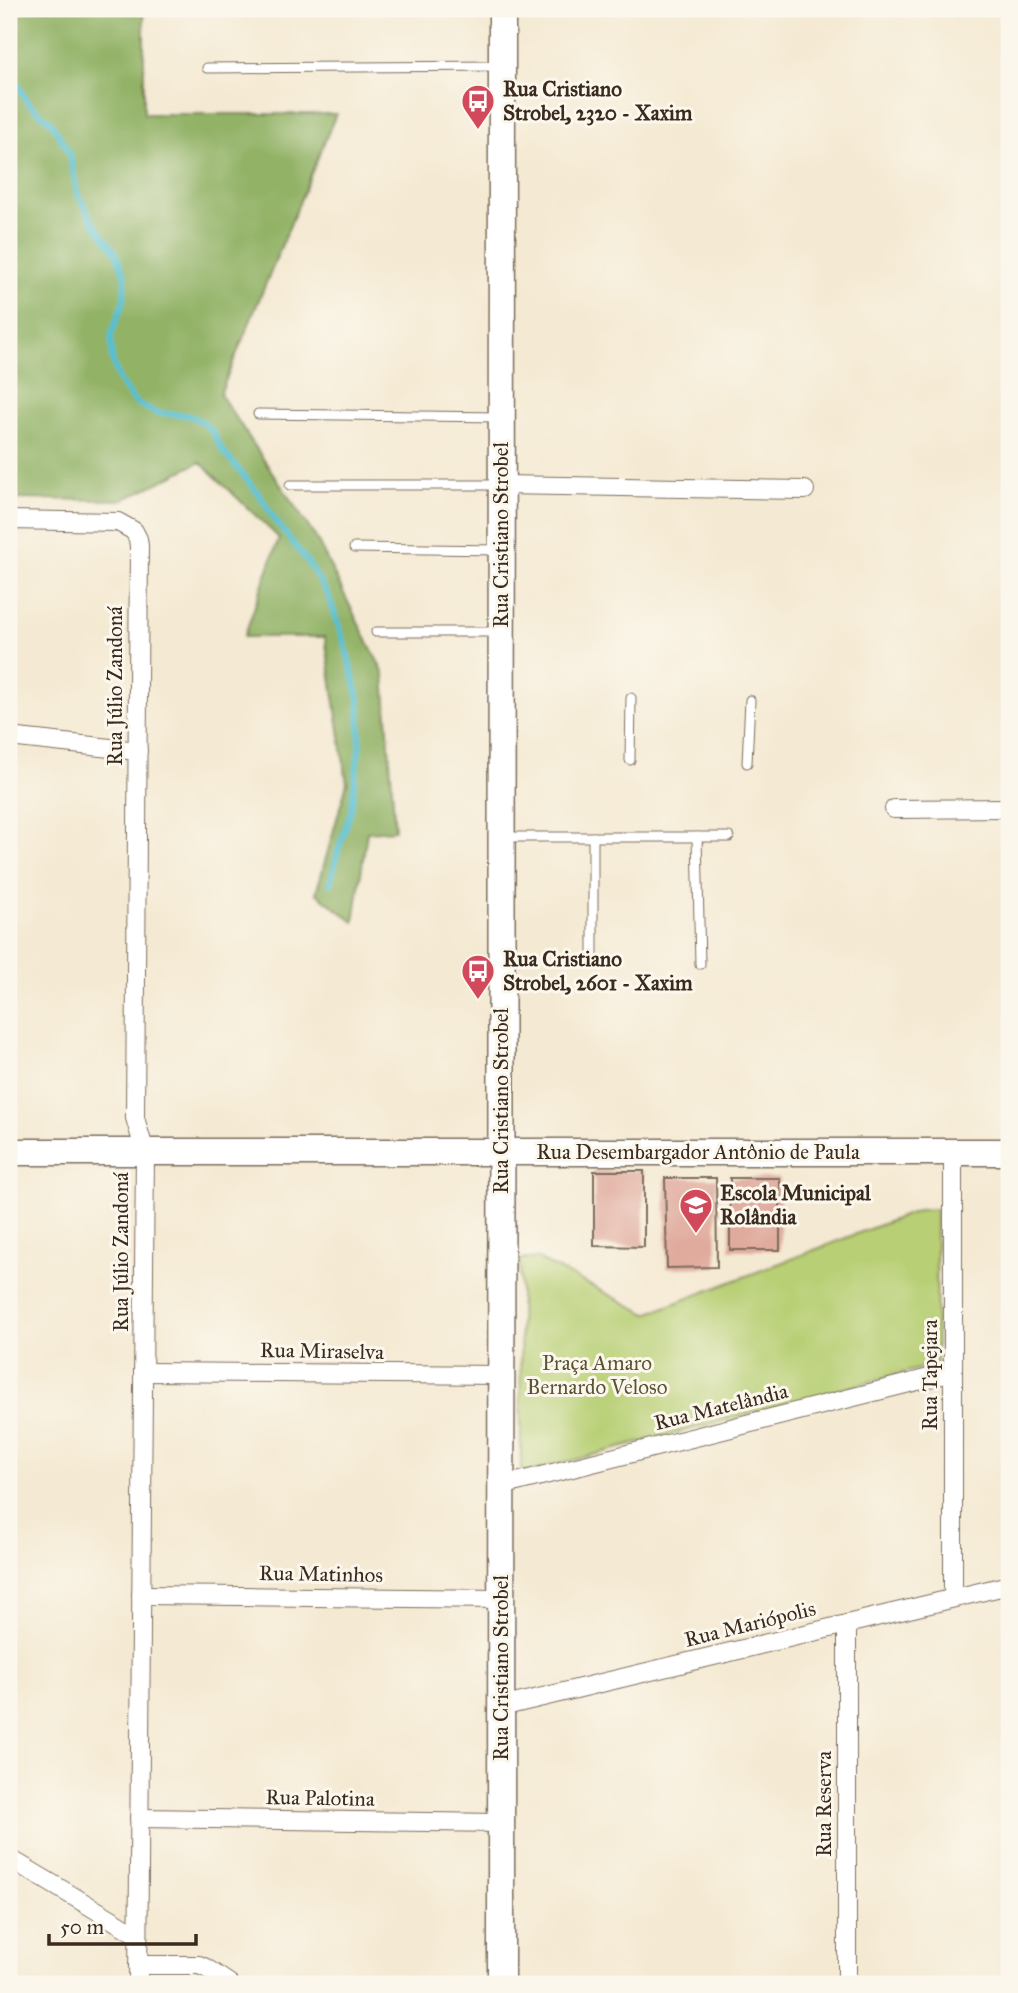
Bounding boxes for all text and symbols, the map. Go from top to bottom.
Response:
place label: Rua Cristiano Strobel, 2320 - Xaxim [503,76,693,126]
bus stop icon: Rua Cristiano Strobel, 2320 - Xaxim [459,82,497,131]
street label: Rua Cristiano Strobel [488,442,514,628]
street label: Rua Júlio Zandoná [102,606,128,766]
place label: Rua Cristiano Strobel, 2601 - Xaxim [503,946,693,996]
bus stop icon: Rua Cristiano Strobel, 2601 - Xaxim [459,952,497,1001]
street label: Rua Cristiano Strobel [488,1008,514,1194]
street label: Rua Desembargador Antônio de Paula [536,1139,860,1165]
street label: Rua Júlio Zandoná [108,1172,134,1332]
place label: Escola Municipal Rolândia [720,1180,872,1230]
school or university icon: Escola Municipal Rolândia [677,1186,715,1235]
street label: Rua Tapejara [917,1319,943,1431]
street label: Rua Miraselva [260,1337,384,1365]
park label: Praça Amaro Bernardo Veloso [527,1350,668,1400]
street label: Rua Matelândia [651,1378,791,1436]
street label: Rua Matinhos [259,1560,383,1588]
street label: Rua Cristiano Strobel [488,1575,514,1761]
street label: Rua Mariópolis [682,1595,818,1653]
street label: Rua Reserva [811,1751,837,1857]
street label: Rua Palotina [265,1784,375,1812]
scale bar [49,1902,196,1946]
text: 50 m [60,1914,105,1940]

